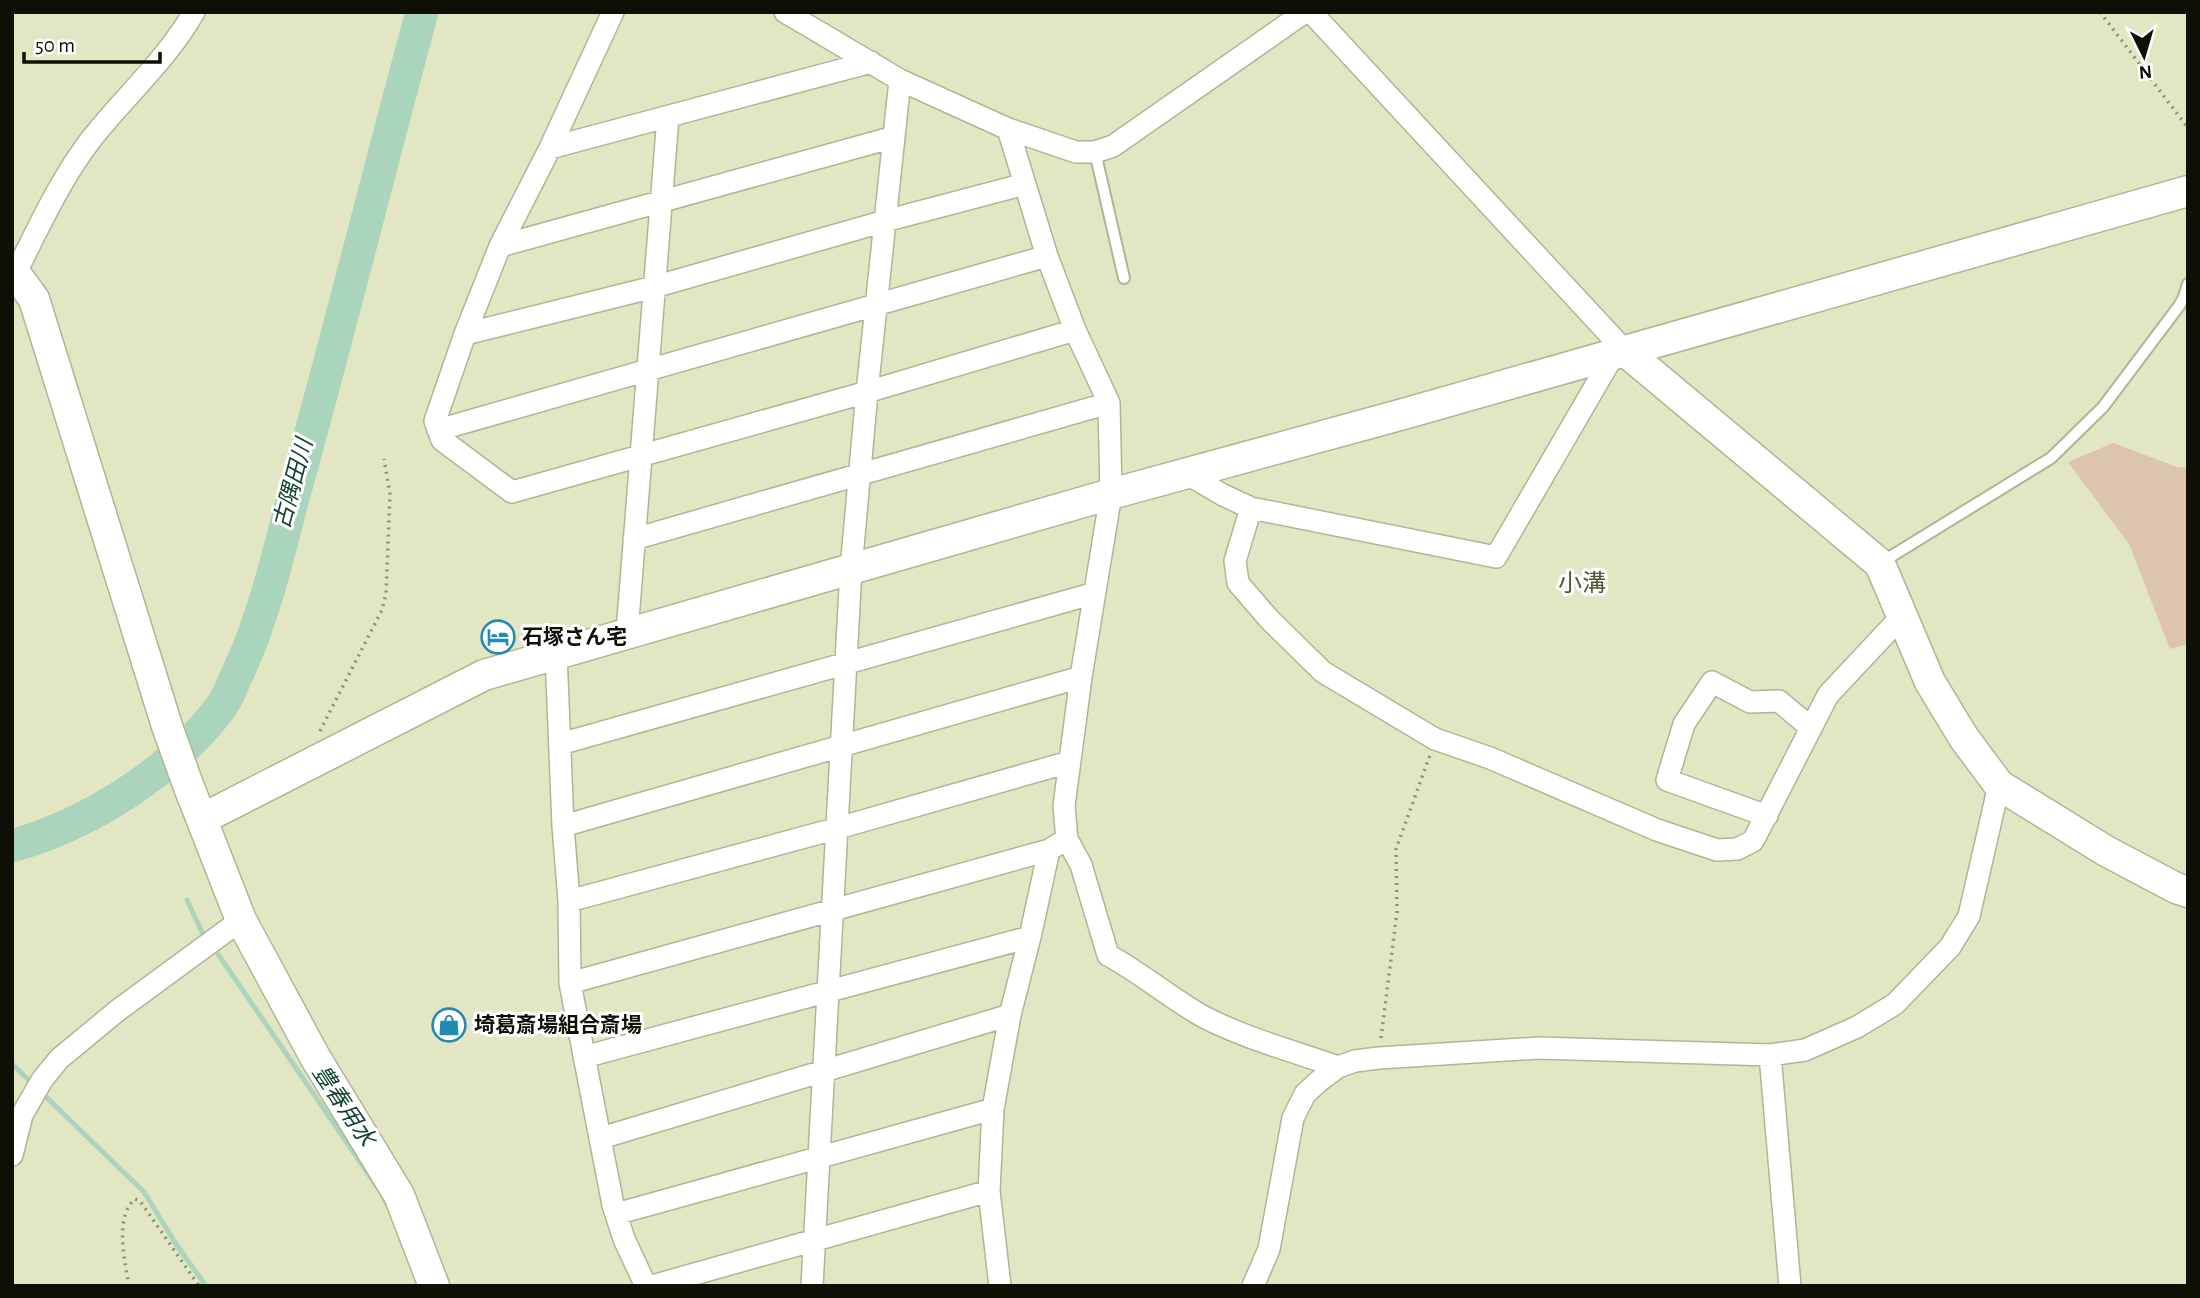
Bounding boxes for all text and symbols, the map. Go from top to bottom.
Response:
scale bar [24,21,161,65]
north arrow [2109,21,2179,91]
text: 50 m [35,35,75,56]
text: N [2138,61,2153,81]
water label: 古隅田川 [269,433,318,531]
district label: 小溝 [1558,570,1606,596]
hotel icon: 石塚さん宅 [479,618,517,656]
place label: 石塚さん宅 [522,626,627,648]
shop icon: 埼葛斎場組合斎場 [430,1006,468,1044]
place label: 埼葛斎場組合斎場 [474,1013,642,1036]
water label: 豊春用水 [308,1060,382,1153]

